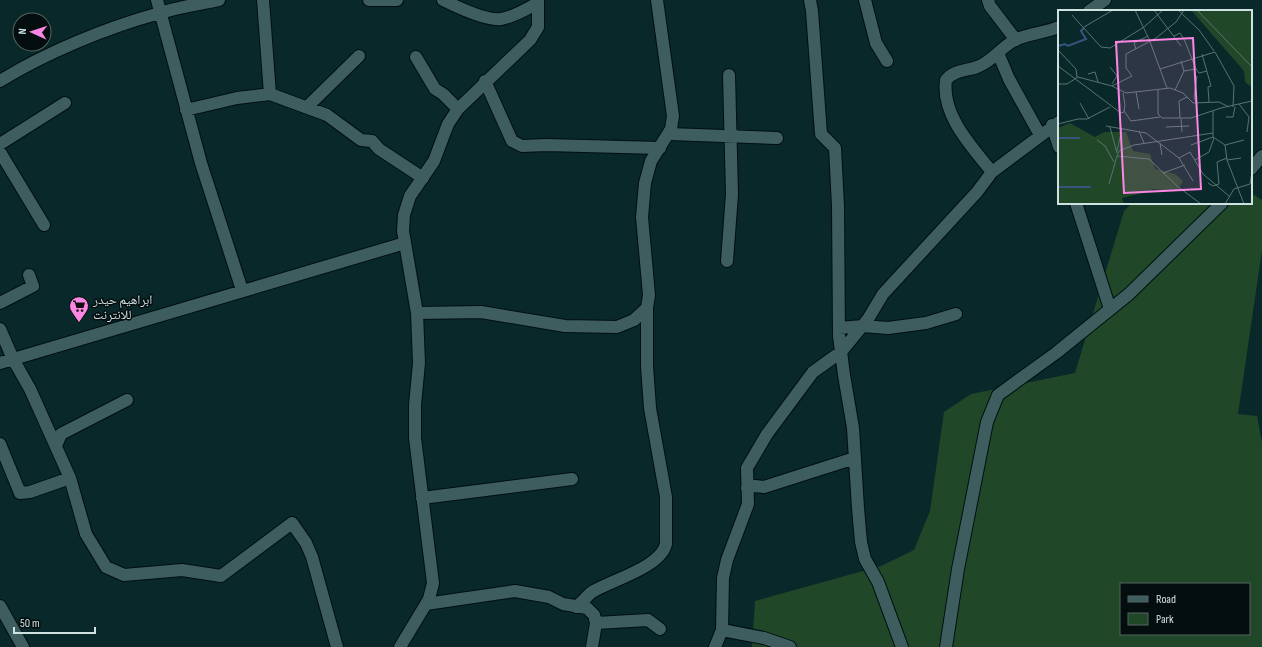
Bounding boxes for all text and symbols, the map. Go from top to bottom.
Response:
inset map [1058,10,1252,204]
north arrow [12,12,52,52]
text: N [16,28,29,35]
place label: ابراهيم حيدر للانترنت [92,292,152,323]
supermarket icon: ابراهيم حيدر للانترنت [68,295,90,323]
legend [1120,583,1250,635]
text: Road [1156,592,1176,607]
scale bar [14,609,95,635]
text: Park [1156,612,1174,627]
text: 50 m [20,616,40,631]

